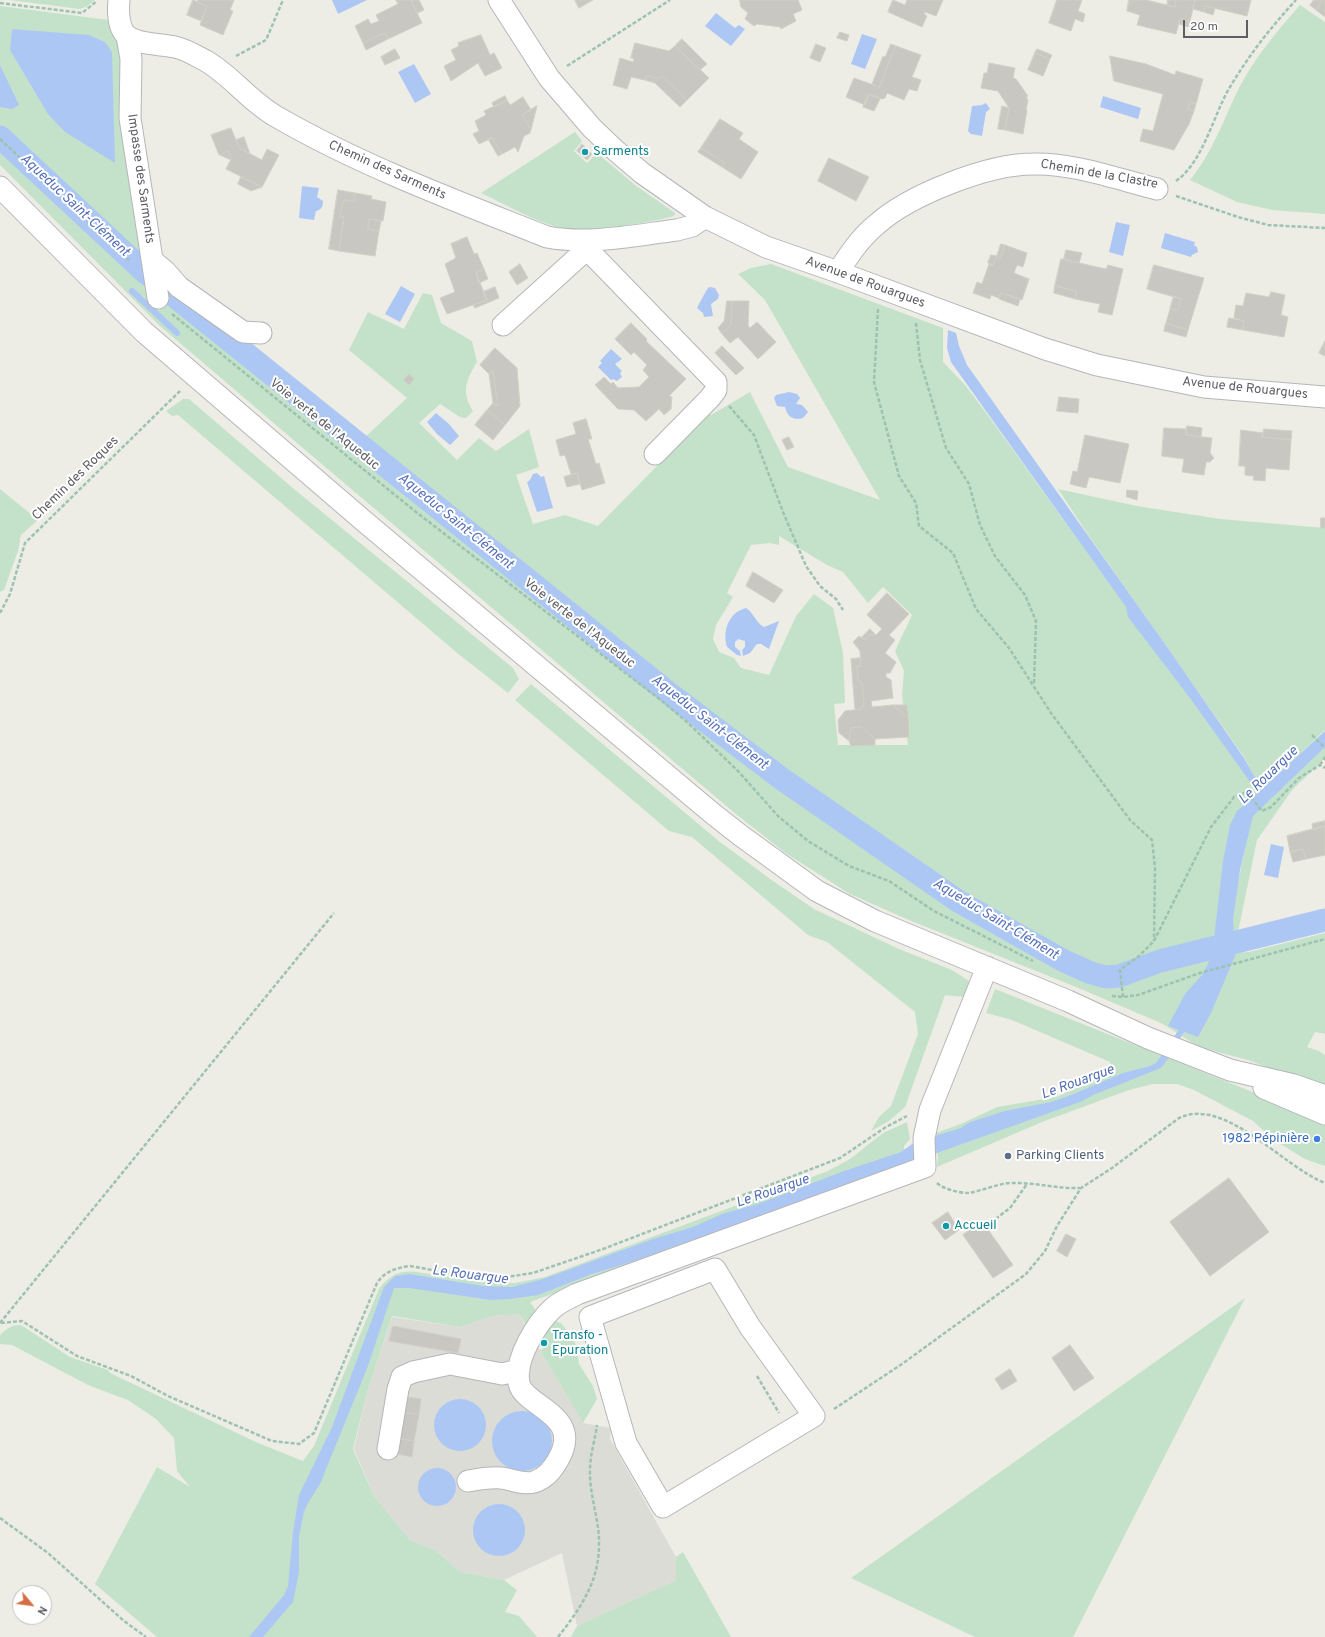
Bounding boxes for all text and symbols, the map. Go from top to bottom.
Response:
scale bar [1185,12,1250,38]
text: 20 m [1190,19,1218,35]
street label: Impasse des Sarments [123,113,157,245]
street label: Chemin des Sarments [326,138,448,204]
place label: Sarments [593,144,649,160]
marker: Sarments [580,147,590,157]
water label: Aqueduc Saint-Clément [16,151,132,261]
street label: Chemin de la Clastre [1039,157,1159,193]
street label: Avenue de Rouargues [803,254,927,312]
street label: Avenue de Rouargues [1181,375,1309,403]
street label: Voie verte de l'Aqueduc [266,376,382,474]
street label: Chemin des Roques [29,434,123,524]
water label: Aqueduc Saint-Clément [394,470,516,574]
street label: Voie verte de l'Aqueduc [520,576,638,672]
water label: Aqueduc Saint-Clément [647,672,771,774]
water label: Le Rouargue [1236,743,1302,809]
water label: Aqueduc Saint-Clément [929,876,1061,964]
water label: Le Rouargue [1039,1062,1117,1104]
place label: 1982 Pépinière [1222,1131,1309,1147]
marker: 1982 Pépinière [1312,1134,1322,1144]
place label: Parking Clients [1016,1148,1104,1164]
marker: Parking Clients [1003,1151,1013,1161]
water label: Le Rouargue [734,1172,812,1212]
place label: Accueil [954,1218,997,1234]
marker: Accueil [941,1221,951,1231]
water label: Le Rouargue [431,1263,509,1289]
place label: Transfo - Epuration [552,1328,608,1359]
marker: Transfo - Epuration [539,1338,549,1348]
north arrow [12,1585,52,1625]
text: N [34,1603,50,1617]

